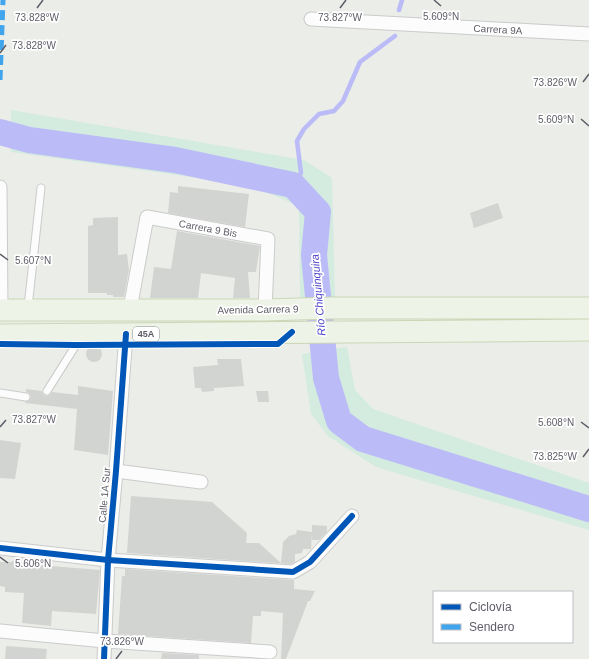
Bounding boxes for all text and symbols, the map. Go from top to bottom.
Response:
text: 5.609°N [423,11,459,22]
text: 73.828°W [15,12,60,23]
text: 73.827°W [318,12,363,23]
street label: Carrera 9A [473,23,523,36]
text: 73.828°W [12,40,57,51]
text: 73.826°W [533,77,578,88]
text: 5.609°N [538,114,574,125]
street label: Carrera 9 Bis [178,218,238,239]
water label: Río Chiquinquira [308,254,328,336]
text: 5.607°N [15,255,51,266]
street label: Avenida Carrera 9 [217,303,299,316]
road number: 45A [133,327,159,341]
text: 73.827°W [12,414,57,425]
text: 5.608°N [538,417,574,428]
text: 73.825°W [533,451,578,462]
street label: Calle 1A Sur [97,466,112,523]
text: 5.606°N [15,558,51,569]
legend [433,591,573,643]
text: Ciclovía [469,600,512,614]
text: Sendero [469,620,515,634]
text: 73.826°W [100,636,145,647]

